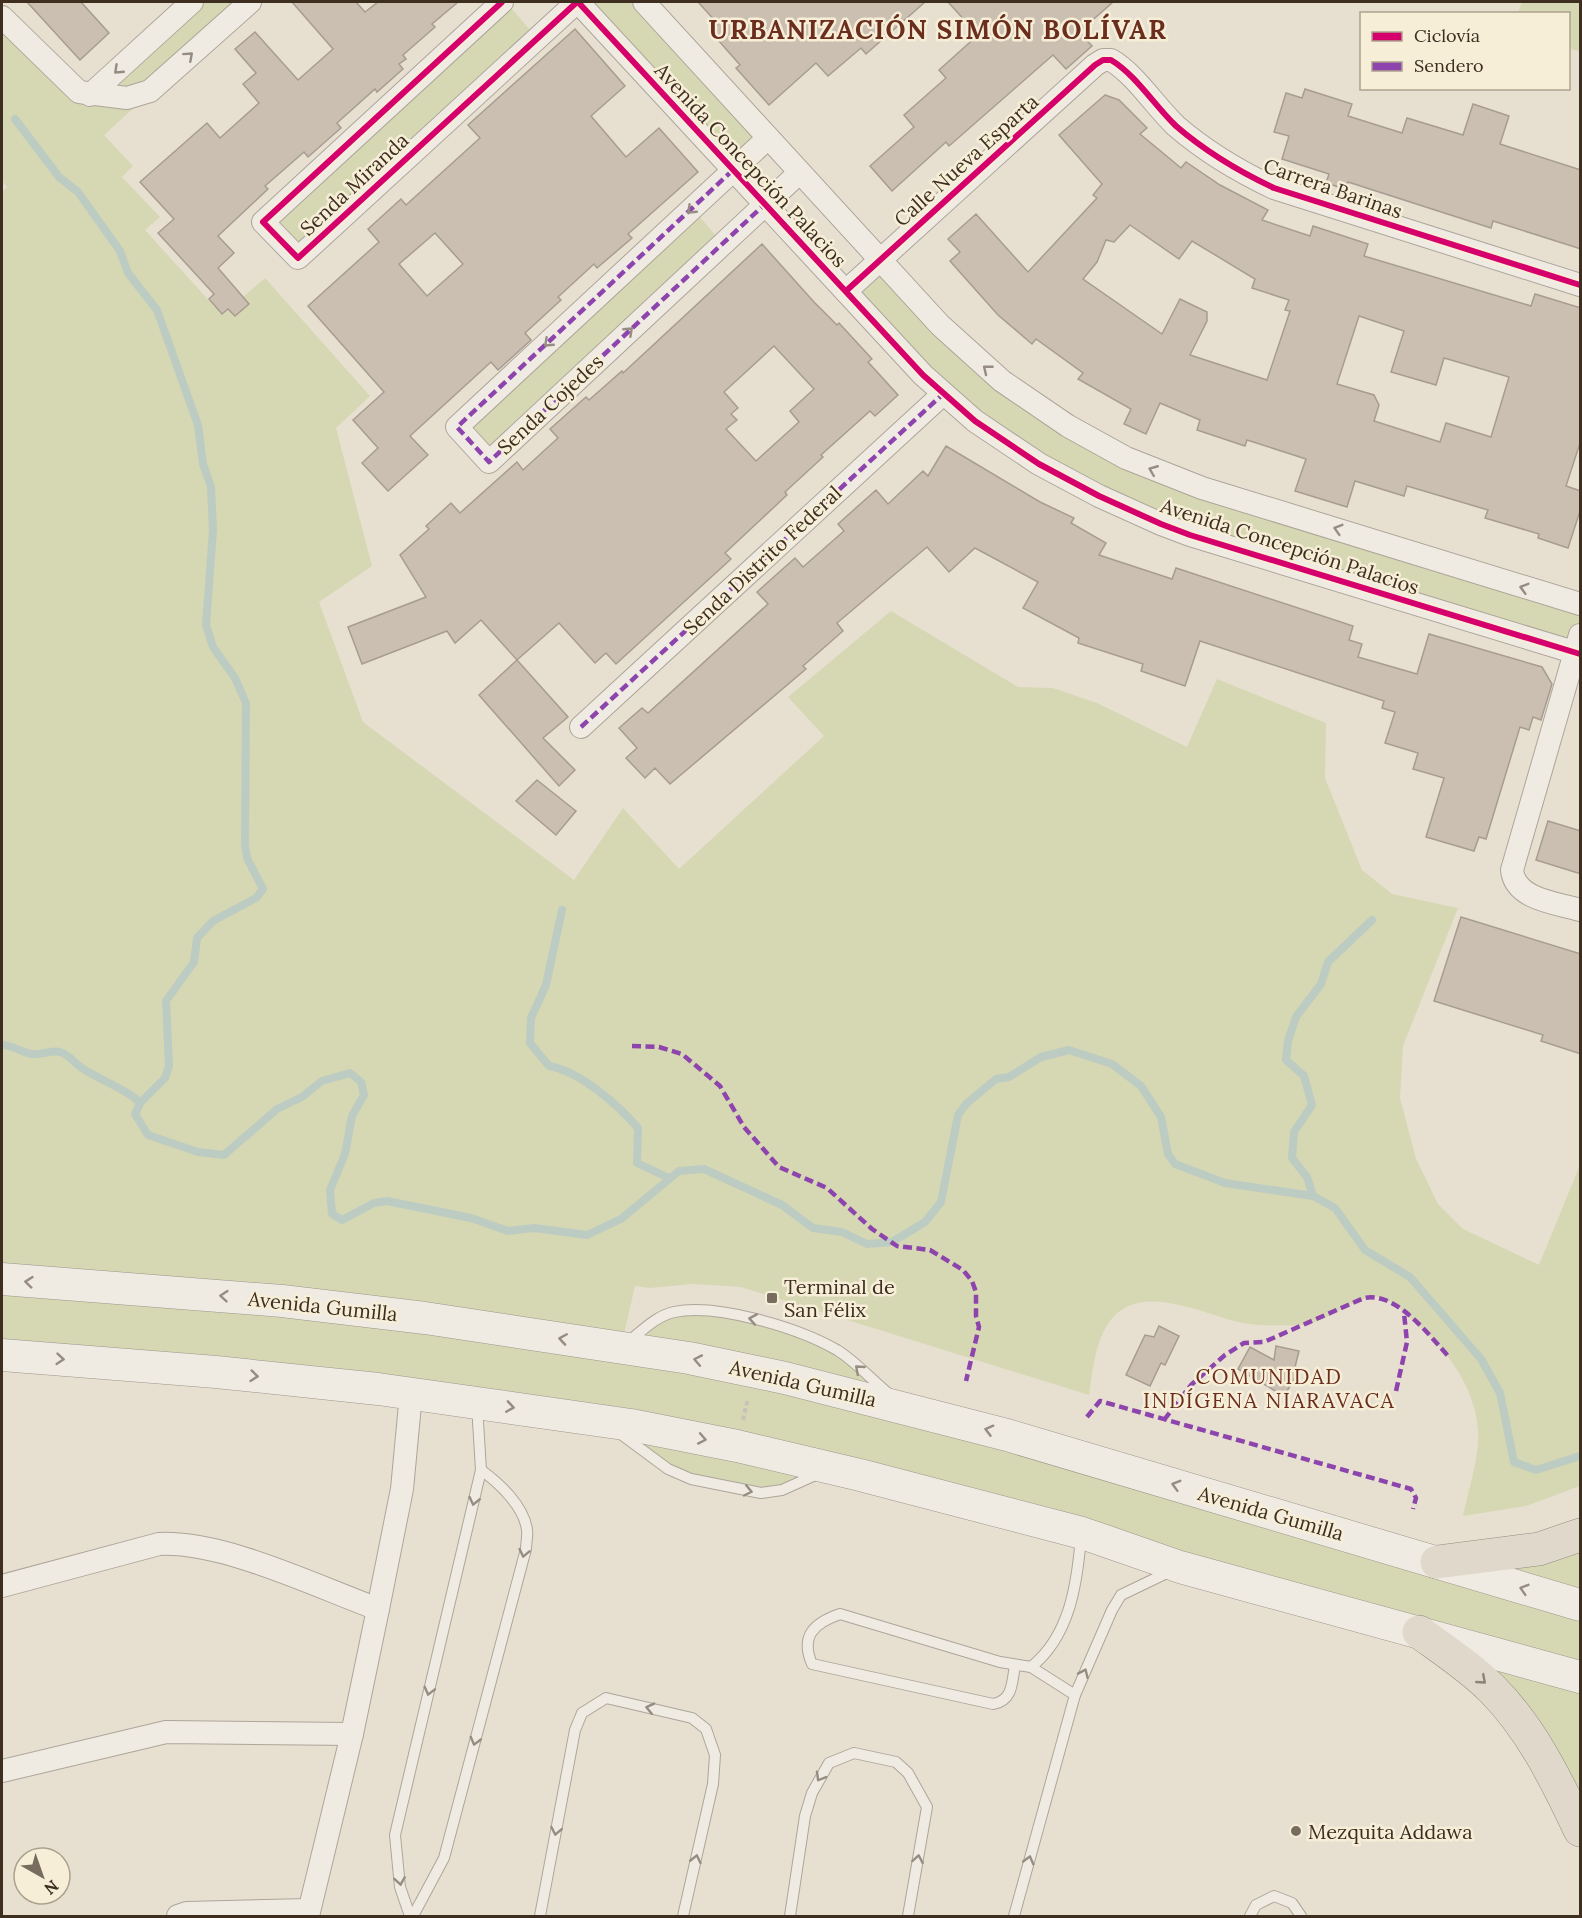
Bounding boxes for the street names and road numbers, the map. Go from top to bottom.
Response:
street label: Avenida Concepción Palacios [649,57,852,272]
street label: Calle Nueva Esparta [889,89,1043,231]
street label: Senda Miranda [295,127,413,241]
street label: Carrera Barinas [1260,153,1406,223]
street label: Senda Cojedes [492,349,608,459]
street label: Senda Distrito Federal [678,480,846,640]
street label: Avenida Concepción Palacios [1157,492,1422,600]
street label: Avenida Gumilla [246,1286,399,1326]
street label: Avenida Gumilla [726,1354,879,1412]
street label: Avenida Gumilla [1194,1480,1347,1546]

